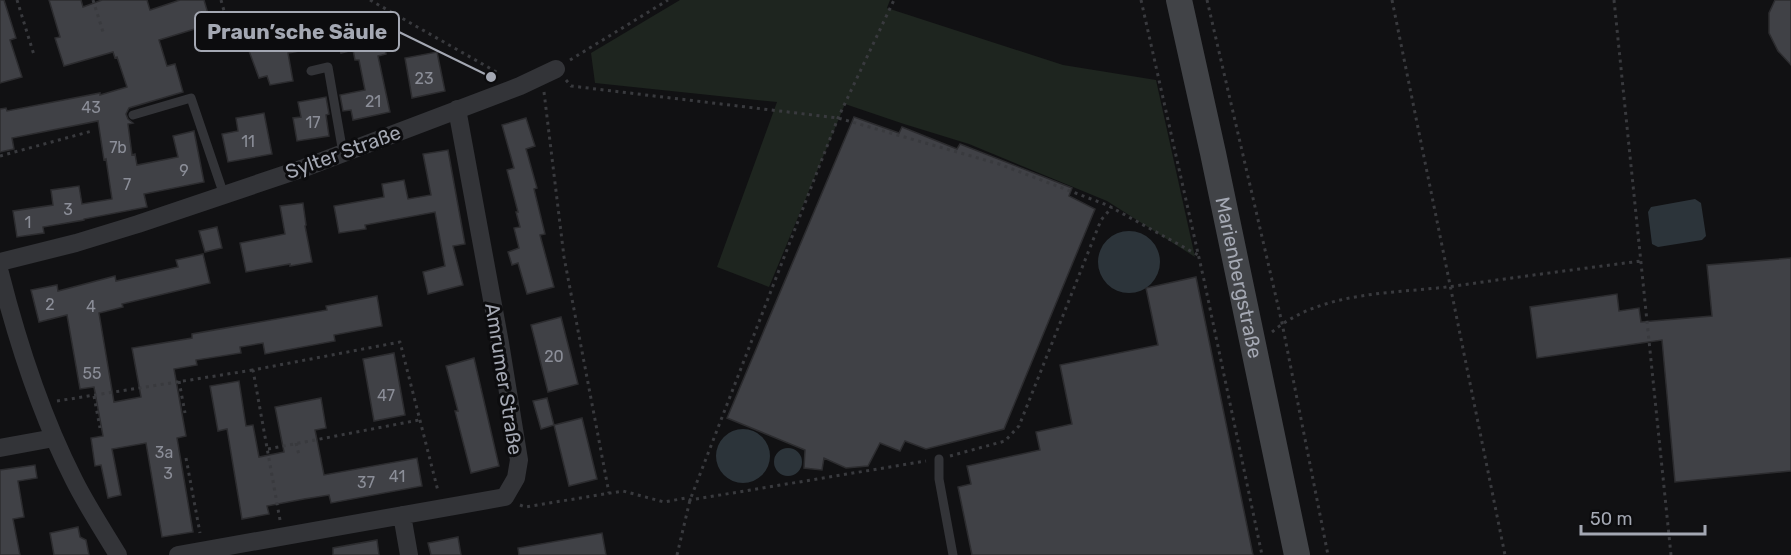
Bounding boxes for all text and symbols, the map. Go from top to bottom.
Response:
callout: Praun’sche Säule [195,12,399,51]
text: Praun’sche Säule [207,19,387,44]
house number: 23 [414,69,434,88]
house number: 21 [365,92,381,111]
house number: 43 [81,98,101,117]
house number: 17 [305,113,321,132]
street label: Sylter Straße [282,120,404,184]
house number: 11 [241,132,255,151]
house number: 7b [109,138,127,157]
house number: 9 [179,161,189,180]
house number: 7 [123,175,131,194]
street label: Marienbergstraße [1210,195,1268,361]
house number: 3 [63,200,73,219]
house number: 1 [25,213,31,232]
house number: 2 [45,295,55,314]
house number: 4 [86,297,96,316]
street label: Amrumer Straße [480,301,528,457]
house number: 20 [544,347,564,366]
house number: 55 [82,364,102,383]
house number: 47 [377,386,395,405]
house number: 3a [155,443,173,462]
house number: 3 [163,464,173,483]
house number: 41 [389,467,405,486]
house number: 37 [357,473,375,492]
scale bar [1581,498,1706,536]
text: 50 m [1590,508,1633,530]

